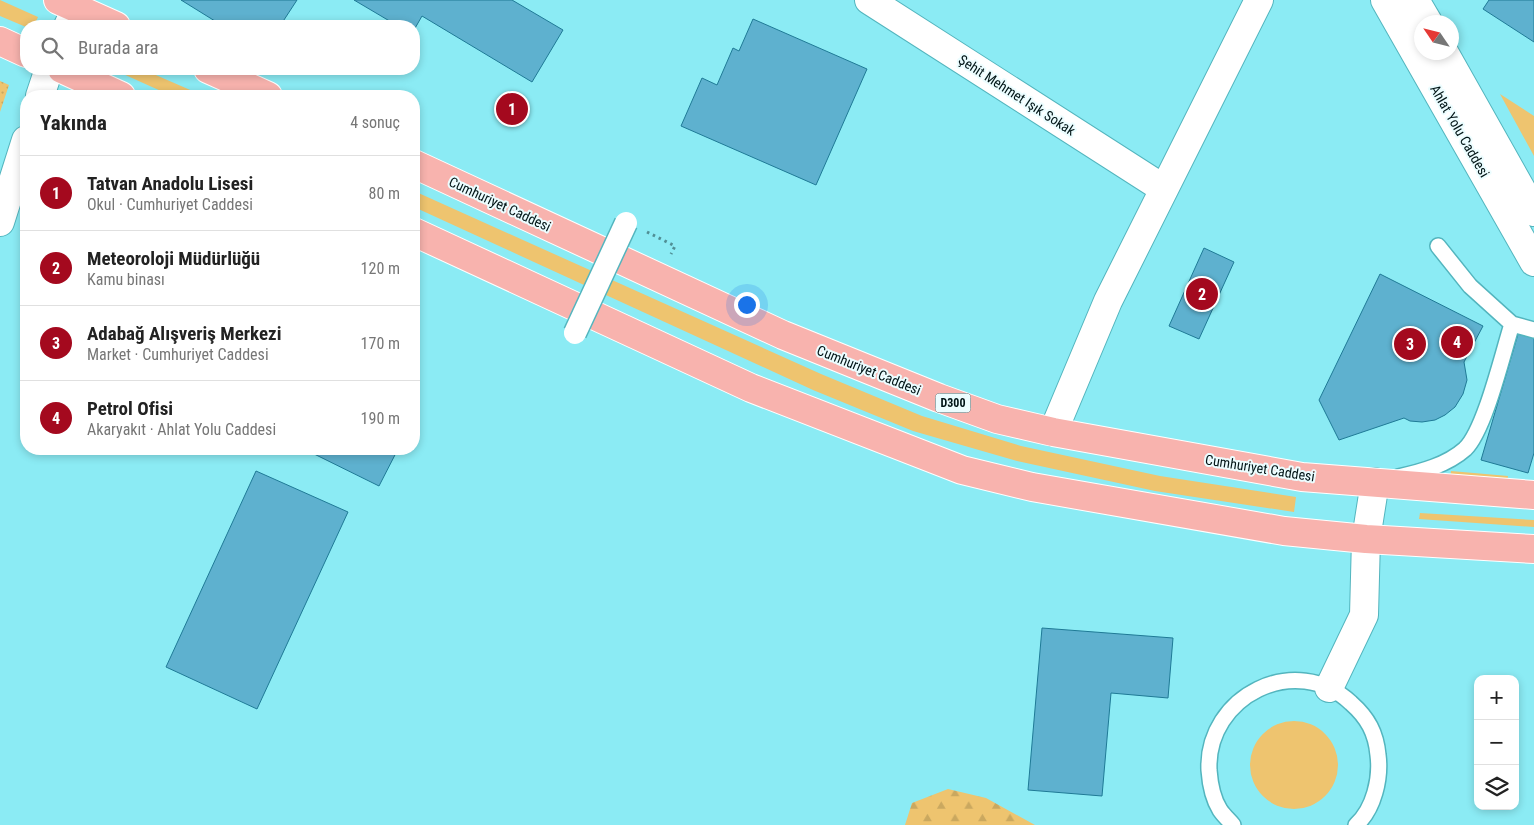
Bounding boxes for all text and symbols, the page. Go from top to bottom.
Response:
north arrow [1414,15,1459,60]
search box [20,20,420,75]
icon: search [38,34,66,62]
text: Burada ara [78,36,159,59]
street label: Şehit Mehmet Işık Sokak [956,51,1079,139]
street label: Ahlat Yolu Caddesi [1427,82,1493,180]
pin: 1 [496,90,528,128]
text: Yakında [40,111,107,135]
text: 4 sonuç [350,113,400,132]
text: Tatvan Anadolu Lisesi [87,172,253,195]
street label: Cumhuriyet Caddesi [446,173,554,235]
text: 1 [52,184,60,203]
text: 80 m [368,184,400,203]
text: Okul · Cumhuriyet Caddesi [87,195,253,214]
text: Meteoroloji Müdürlüğü [87,247,260,270]
text: 2 [52,259,60,278]
text: 120 m [361,259,400,278]
text: Kamu binası [87,270,165,289]
pin: 2 [1186,275,1218,313]
your location [734,292,760,318]
text: Adabağ Alışveriş Merkezi [87,322,282,345]
pin: 4 [1441,323,1473,361]
pin: 3 [1394,325,1426,363]
text: 3 [52,334,60,353]
text: 170 m [361,334,400,353]
street label: Cumhuriyet Caddesi [815,342,923,398]
text: Market · Cumhuriyet Caddesi [87,345,269,364]
road number: D300 [936,393,970,412]
text: Petrol Ofisi [87,397,173,420]
text: 4 [52,409,60,428]
text: 190 m [361,409,400,428]
text: Akaryakıt · Ahlat Yolu Caddesi [87,420,276,439]
street label: Cumhuriyet Caddesi [1204,451,1316,485]
map controls [1474,675,1519,810]
button: + [1474,675,1519,720]
button: − [1474,720,1519,765]
button: layers [1474,765,1519,810]

